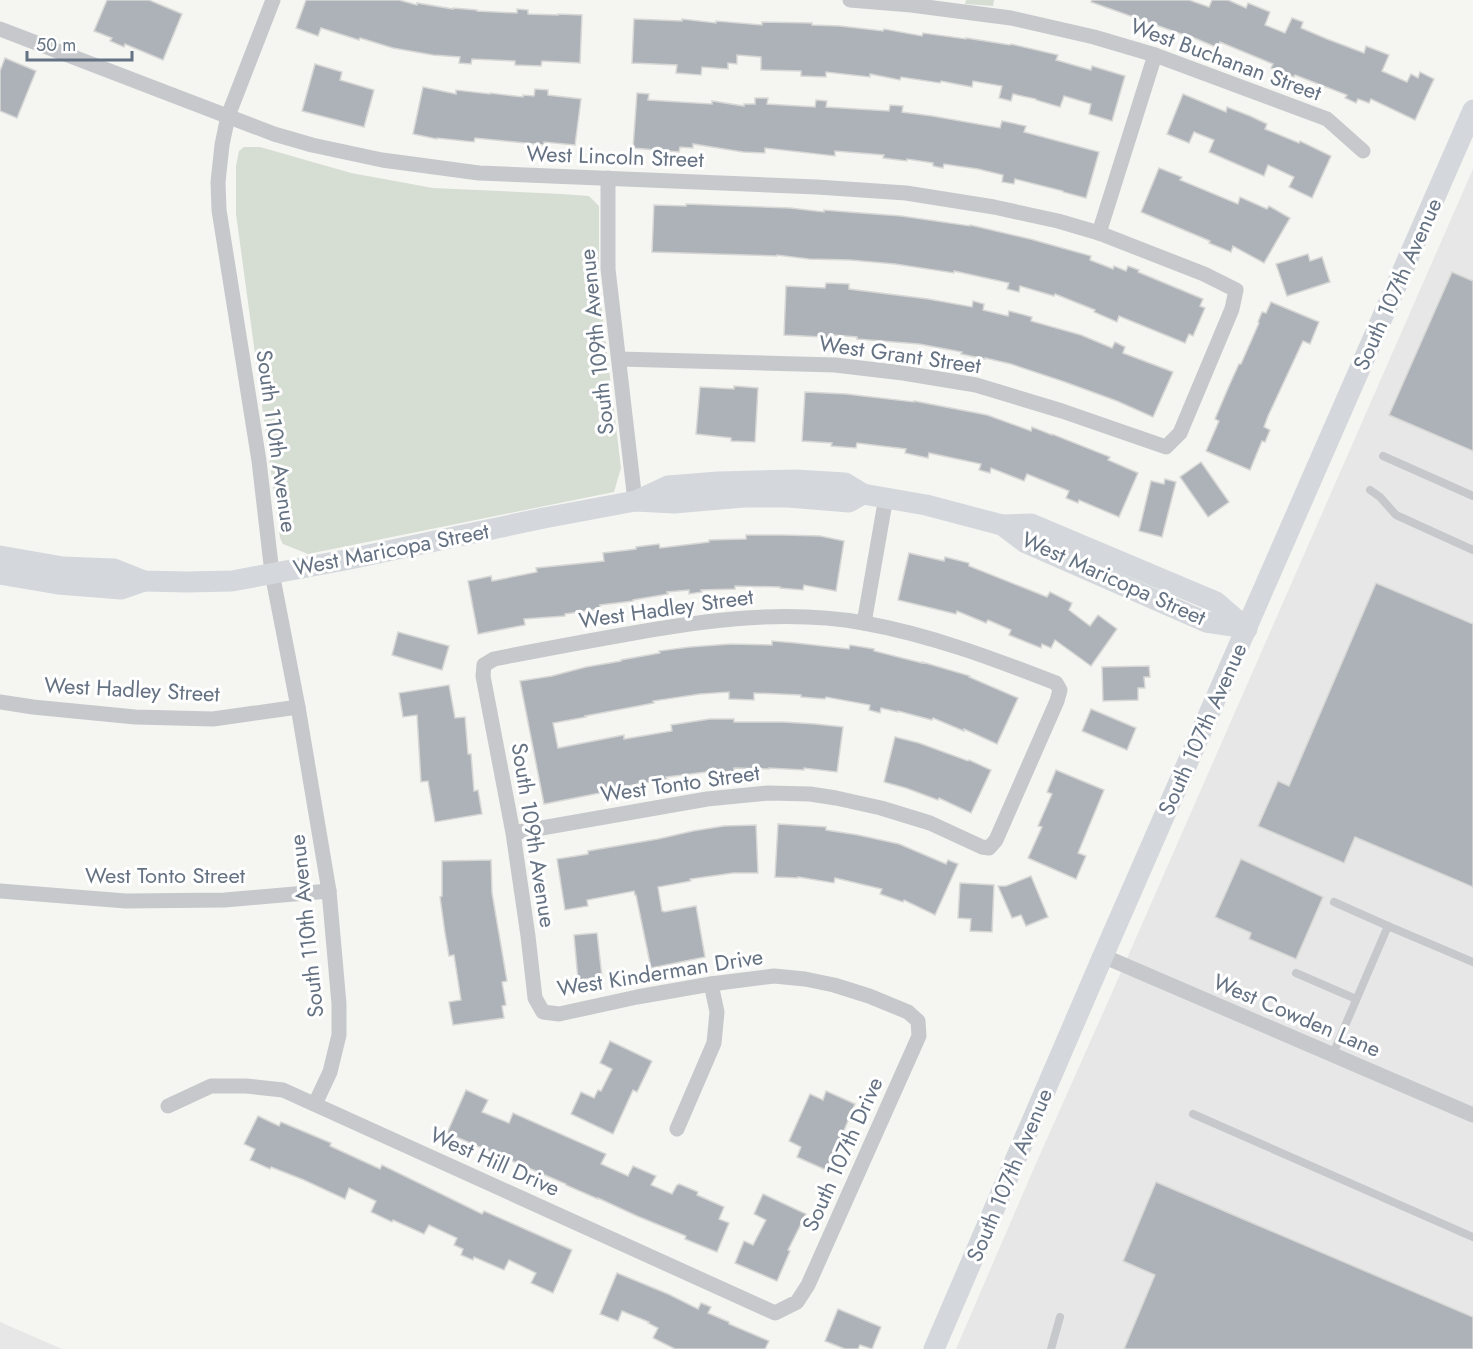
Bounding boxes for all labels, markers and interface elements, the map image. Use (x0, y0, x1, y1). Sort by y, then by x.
street label: West Buchanan Street (1126, 10, 1327, 109)
scale bar (27, 24, 132, 62)
text: 50 m (36, 32, 76, 58)
street label: West Lincoln Street (526, 137, 705, 175)
street label: South 107th Avenue (1345, 193, 1449, 375)
street label: South 109th Avenue (570, 247, 622, 437)
street label: West Grant Street (817, 327, 984, 381)
street label: South 110th Avenue (248, 348, 306, 534)
street label: West Maricopa Street (291, 514, 492, 584)
street label: West Maricopa Street (1017, 523, 1212, 633)
street label: West Hadley Street (577, 580, 756, 636)
street label: South 107th Avenue (1150, 638, 1254, 820)
street label: West Hadley Street (43, 668, 221, 710)
street label: South 109th Avenue (504, 740, 564, 930)
street label: West Tonto Street (599, 756, 762, 810)
street label: South 110th Avenue (280, 833, 332, 1019)
street label: West Tonto Street (85, 859, 246, 891)
street label: West Kinderman Drive (555, 940, 765, 1004)
street label: West Cowden Lane (1208, 965, 1386, 1065)
street label: South 107th Drive (794, 1072, 890, 1236)
street label: South 107th Avenue (958, 1083, 1060, 1267)
street label: West Hill Drive (425, 1118, 565, 1204)

